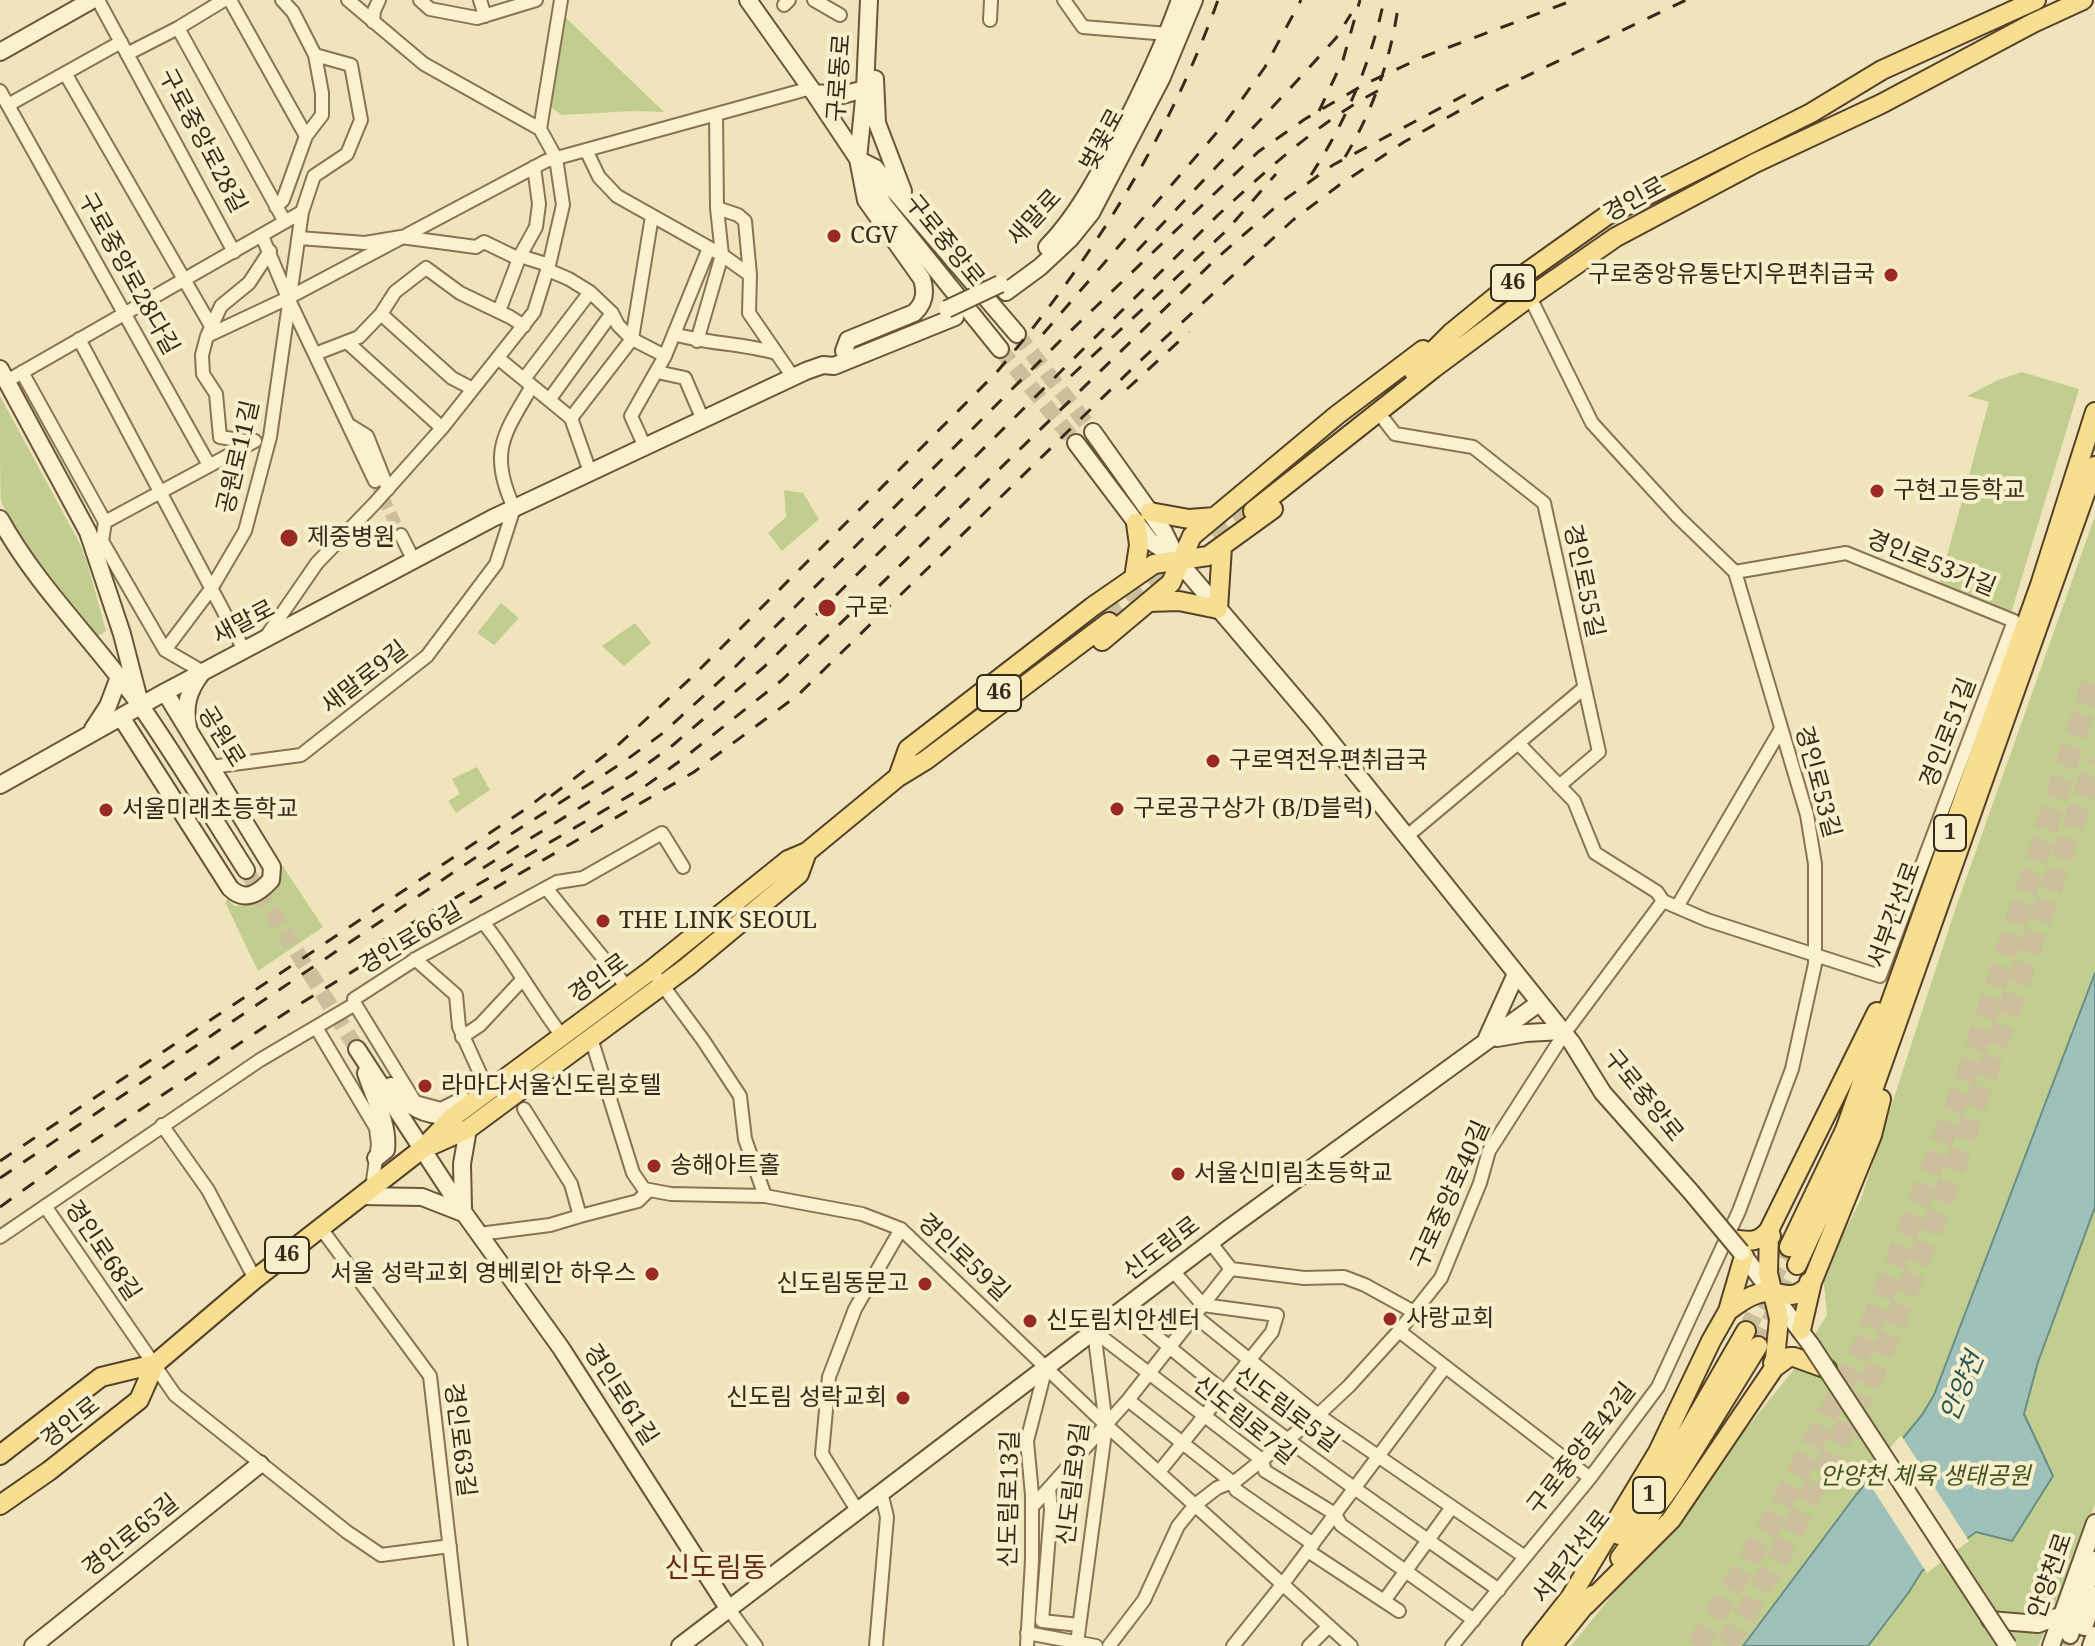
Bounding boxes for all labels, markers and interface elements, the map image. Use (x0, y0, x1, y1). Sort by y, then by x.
street label: 구로동로 (823, 33, 857, 123)
street label: 구로중앙로28길 (152, 64, 252, 218)
street label: 벚꽃로 (1075, 104, 1131, 176)
street label: 경인로 (1599, 171, 1671, 229)
street label: 새말로 (1002, 184, 1068, 252)
street label: 구로중앙로28다길 (71, 188, 185, 360)
street label: 구로중앙로 (898, 189, 990, 293)
place label: CGV (850, 222, 898, 250)
marker: CGV (825, 227, 843, 245)
place label: 구로중앙유통단지우편취급국 (1588, 261, 1875, 289)
road number: 46 (1491, 265, 1535, 301)
marker: 구로중앙유통단지우편취급국 (1882, 266, 1900, 284)
street label: 공원로11길 (212, 398, 266, 516)
place label: 구현고등학교 (1893, 477, 2025, 505)
marker: 구현고등학교 (1868, 482, 1886, 500)
street label: 경인로55길 (1557, 522, 1609, 640)
place label: 제중병원 (307, 524, 395, 552)
street label: 경인로53가길 (1862, 525, 2000, 603)
marker: 제중병원 (278, 527, 300, 549)
place label: 구로 (845, 594, 889, 622)
street label: 새말로 (208, 595, 280, 651)
marker: 구로 (816, 597, 838, 619)
street label: 새말로9길 (316, 635, 414, 721)
street label: 경인로51길 (1915, 674, 1983, 792)
road number: 46 (977, 675, 1021, 711)
street label: 공원로 (191, 701, 251, 773)
street label: 경인로53길 (1788, 723, 1846, 841)
place label: 구로역전우편취급국 (1229, 747, 1428, 775)
marker: 구로역전우편취급국 (1204, 752, 1222, 770)
place label: 구로공구상가 (B/D블럭) (1133, 795, 1373, 823)
place label: 서울미래초등학교 (122, 796, 299, 824)
marker: 구로공구상가 (B/D블럭) (1108, 800, 1126, 818)
marker: 서울미래초등학교 (97, 801, 115, 819)
road number: 1 (1934, 815, 1966, 851)
street label: 서부간선로 (1863, 858, 1927, 972)
street label: 경인로66길 (354, 897, 468, 981)
place label: THE LINK SEOUL (619, 907, 817, 935)
marker: THE LINK SEOUL (594, 912, 612, 930)
street label: 경인로 (564, 948, 634, 1010)
street label: 구로중앙로 (1597, 1044, 1689, 1148)
place label: 라마다서울신도림호텔 (441, 1072, 662, 1100)
marker: 라마다서울신도림호텔 (416, 1077, 434, 1095)
street label: 구로중앙로40길 (1405, 1116, 1497, 1274)
place label: 송해아트홀 (670, 1152, 780, 1180)
marker: 송해아트홀 (645, 1157, 663, 1175)
place label: 서울신미림초등학교 (1194, 1160, 1393, 1188)
marker: 서울신미림초등학교 (1169, 1165, 1187, 1183)
street label: 경인로68길 (58, 1195, 146, 1307)
street label: 경인로59길 (911, 1208, 1015, 1308)
street label: 신도림로 (1118, 1211, 1206, 1287)
road number: 46 (265, 1237, 309, 1273)
place label: 서울 성락교회 영베뢰안 하우스 (330, 1260, 636, 1288)
marker: 서울 성락교회 영베뢰안 하우스 (643, 1265, 661, 1283)
place label: 신도림동문고 (777, 1270, 909, 1298)
marker: 신도림동문고 (916, 1275, 934, 1293)
place label: 사랑교회 (1406, 1305, 1494, 1333)
place label: 신도림치안센터 (1046, 1307, 1201, 1335)
marker: 사랑교회 (1381, 1310, 1399, 1328)
marker: 신도림치안센터 (1021, 1312, 1039, 1330)
street label: 경인로61길 (577, 1339, 663, 1451)
water label: 안양천 (1935, 1348, 1991, 1426)
street label: 신도림로5길 (1228, 1361, 1344, 1459)
street label: 신도림로7길 (1187, 1371, 1301, 1471)
street label: 구로중앙로42길 (1522, 1377, 1642, 1521)
street label: 경인로63길 (438, 1381, 480, 1499)
place label: 신도림 성락교회 (726, 1384, 887, 1412)
marker: 신도림 성락교회 (894, 1389, 912, 1407)
street label: 경인로 (36, 1391, 106, 1455)
street label: 신도림로9길 (1052, 1421, 1096, 1547)
street label: 신도림로13길 (994, 1430, 1026, 1568)
park label: 안양천 체육 생태공원 (1819, 1463, 2031, 1491)
road number: 1 (1633, 1477, 1665, 1513)
street label: 경인로65길 (77, 1489, 185, 1583)
street label: 서부간선로 (1527, 1505, 1617, 1609)
street label: 안양천로 (2023, 1530, 2079, 1622)
district label: 신도림동 (664, 1552, 768, 1586)

